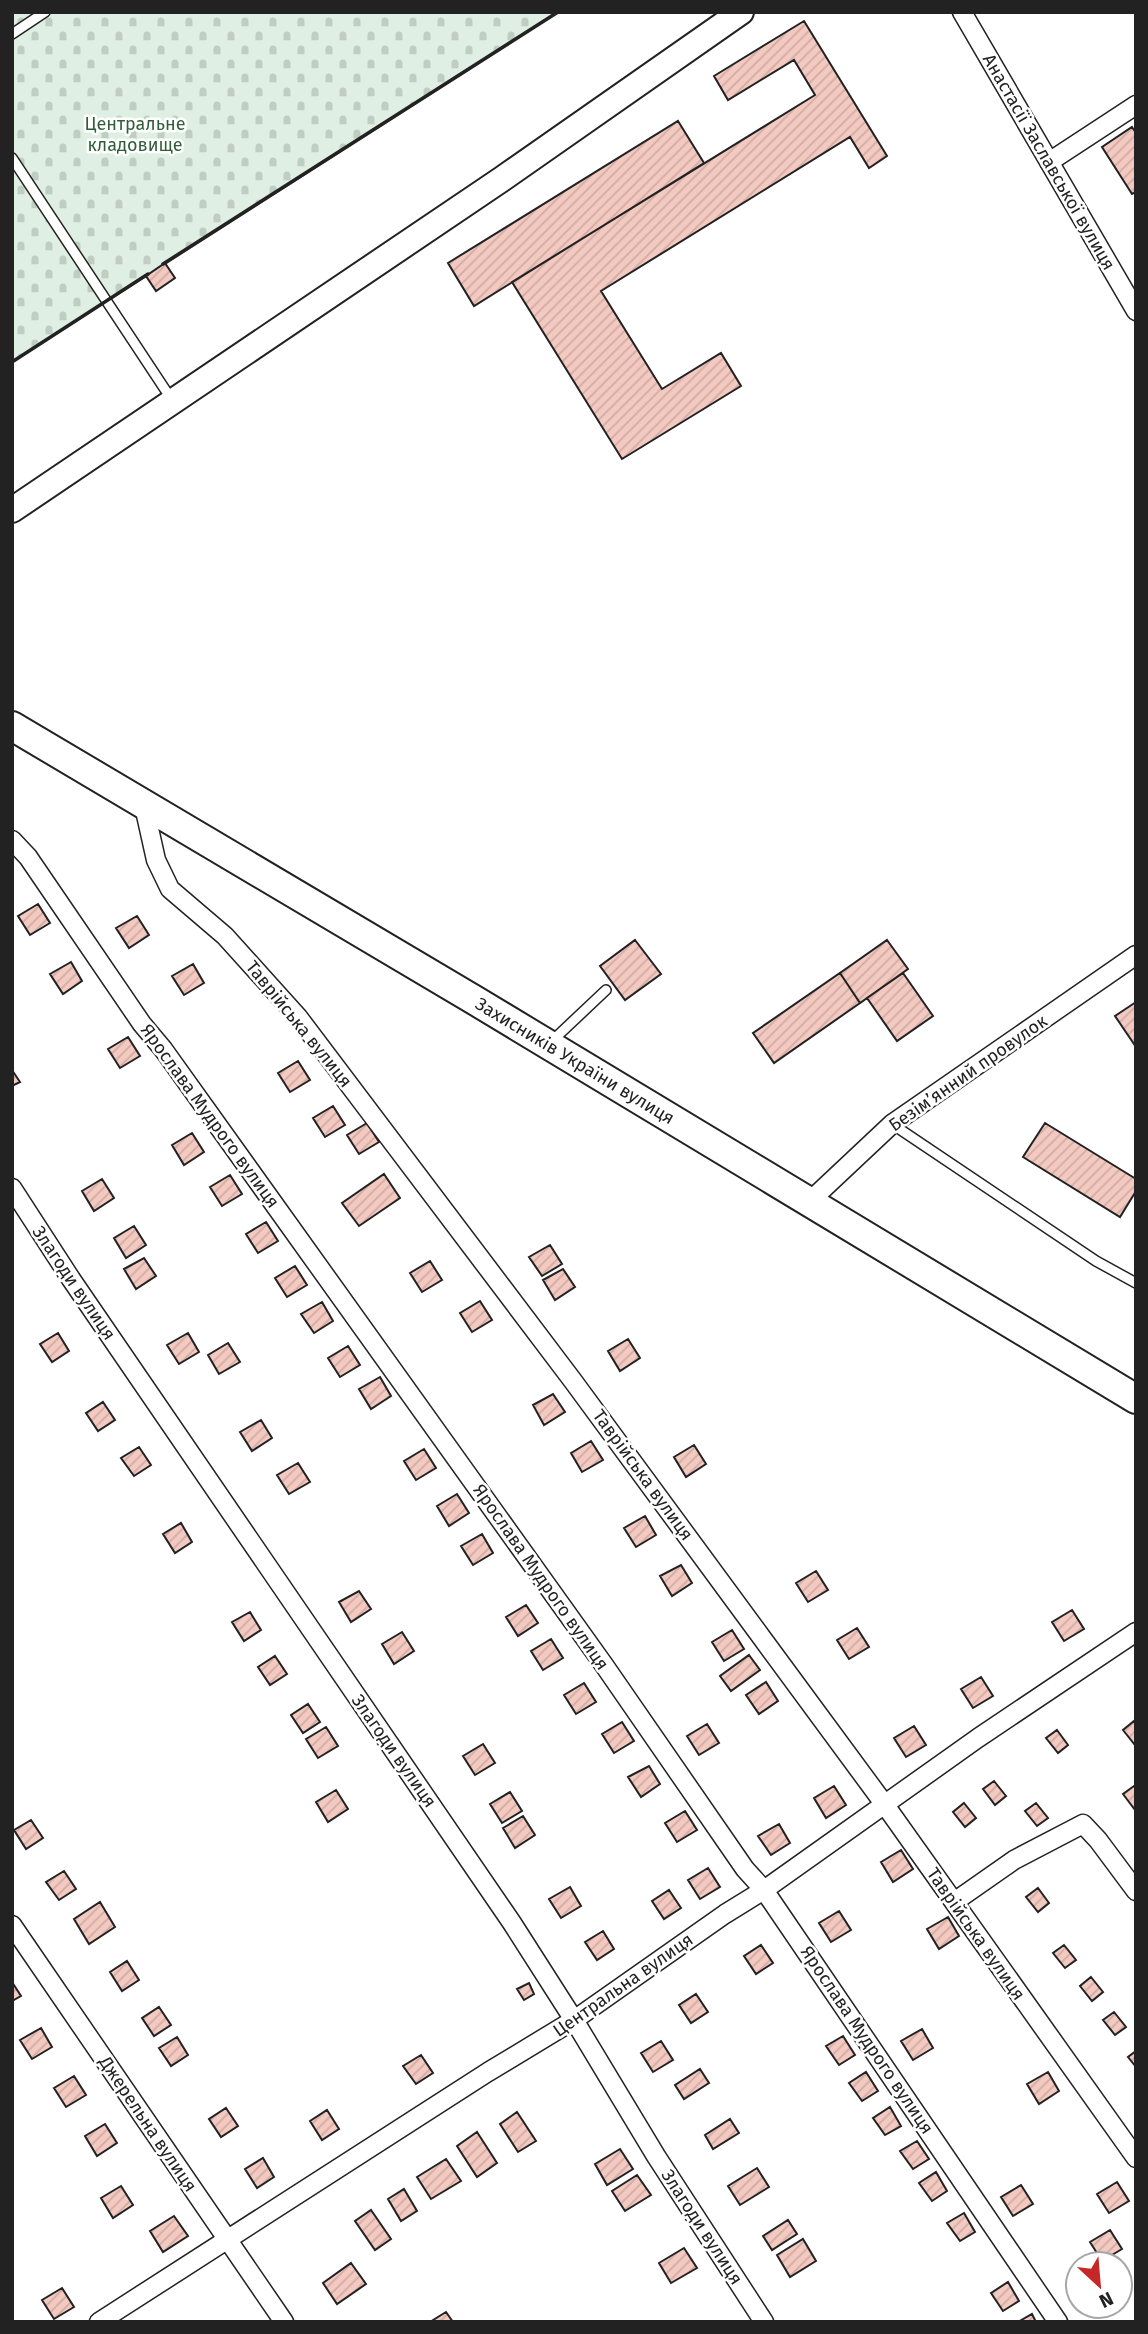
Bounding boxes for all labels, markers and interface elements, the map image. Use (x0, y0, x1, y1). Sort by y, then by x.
street label: Анастасії Заславської вулиця (978, 50, 1120, 274)
park label: Центральне кладовище (84, 113, 186, 156)
street label: Таврійська вулиця (241, 956, 357, 1092)
street label: Захисників України вулиця (471, 993, 679, 1129)
street label: Безімʼянний провулок (885, 1010, 1052, 1136)
street label: Ярослава Мудрого вулиця (136, 1020, 284, 1212)
street label: Злагоди вулиця (28, 1222, 120, 1344)
street label: Таврійська вулиця (588, 1405, 698, 1545)
street label: Ярослава Мудрого вулиця (468, 1480, 614, 1674)
street label: Злагоди вулиця (347, 1690, 441, 1812)
street label: Таврійська вулиця (922, 1864, 1030, 2004)
street label: Центральна вулиця (549, 1928, 697, 2042)
street label: Ярослава Мудрого вулиця (796, 1942, 938, 2138)
street label: Джерельна вулиця (94, 2051, 202, 2196)
street label: Злагоди вулиця (657, 2165, 747, 2289)
north arrow (1064, 2250, 1134, 2320)
text: N (1096, 2287, 1117, 2313)

